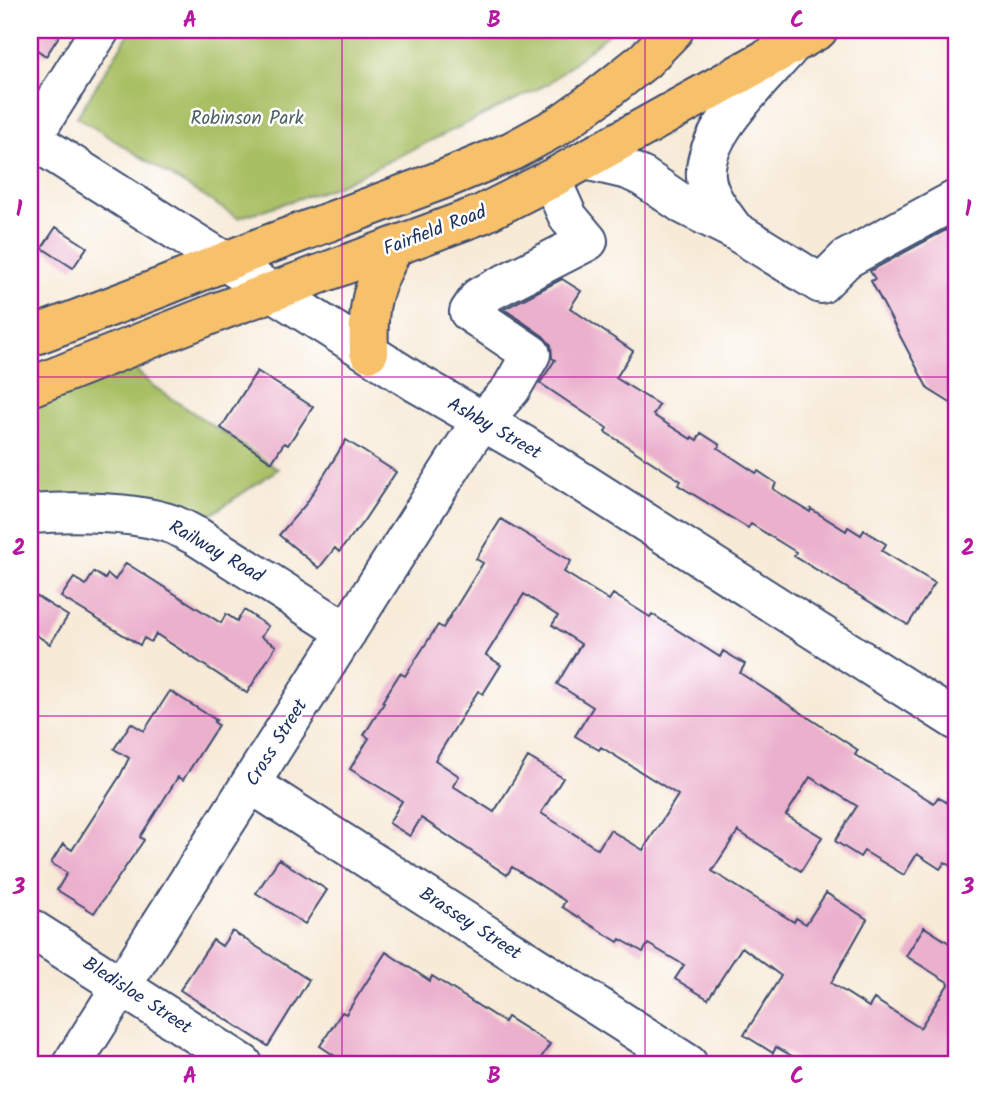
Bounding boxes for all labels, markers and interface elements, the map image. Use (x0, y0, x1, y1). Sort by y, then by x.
text: A (183, 3, 197, 39)
text: B (487, 3, 501, 39)
text: C (790, 3, 804, 39)
park label: Robinson Park (190, 104, 304, 134)
text: 1 (16, 192, 23, 228)
text: 1 (965, 192, 972, 228)
street label: Fairfield Road (379, 197, 491, 264)
street label: Ashby Street (441, 390, 547, 468)
street label: Railway Road (163, 513, 270, 592)
text: 2 (12, 531, 26, 567)
text: 2 (961, 531, 975, 567)
street label: Cross Street (238, 693, 316, 793)
text: 3 (12, 870, 26, 906)
text: 3 (961, 870, 975, 906)
street label: Brassey Street (413, 880, 528, 969)
street label: Bledisloe Street (76, 949, 198, 1043)
text: A (183, 1059, 197, 1094)
text: B (487, 1059, 501, 1094)
text: C (790, 1059, 804, 1094)

